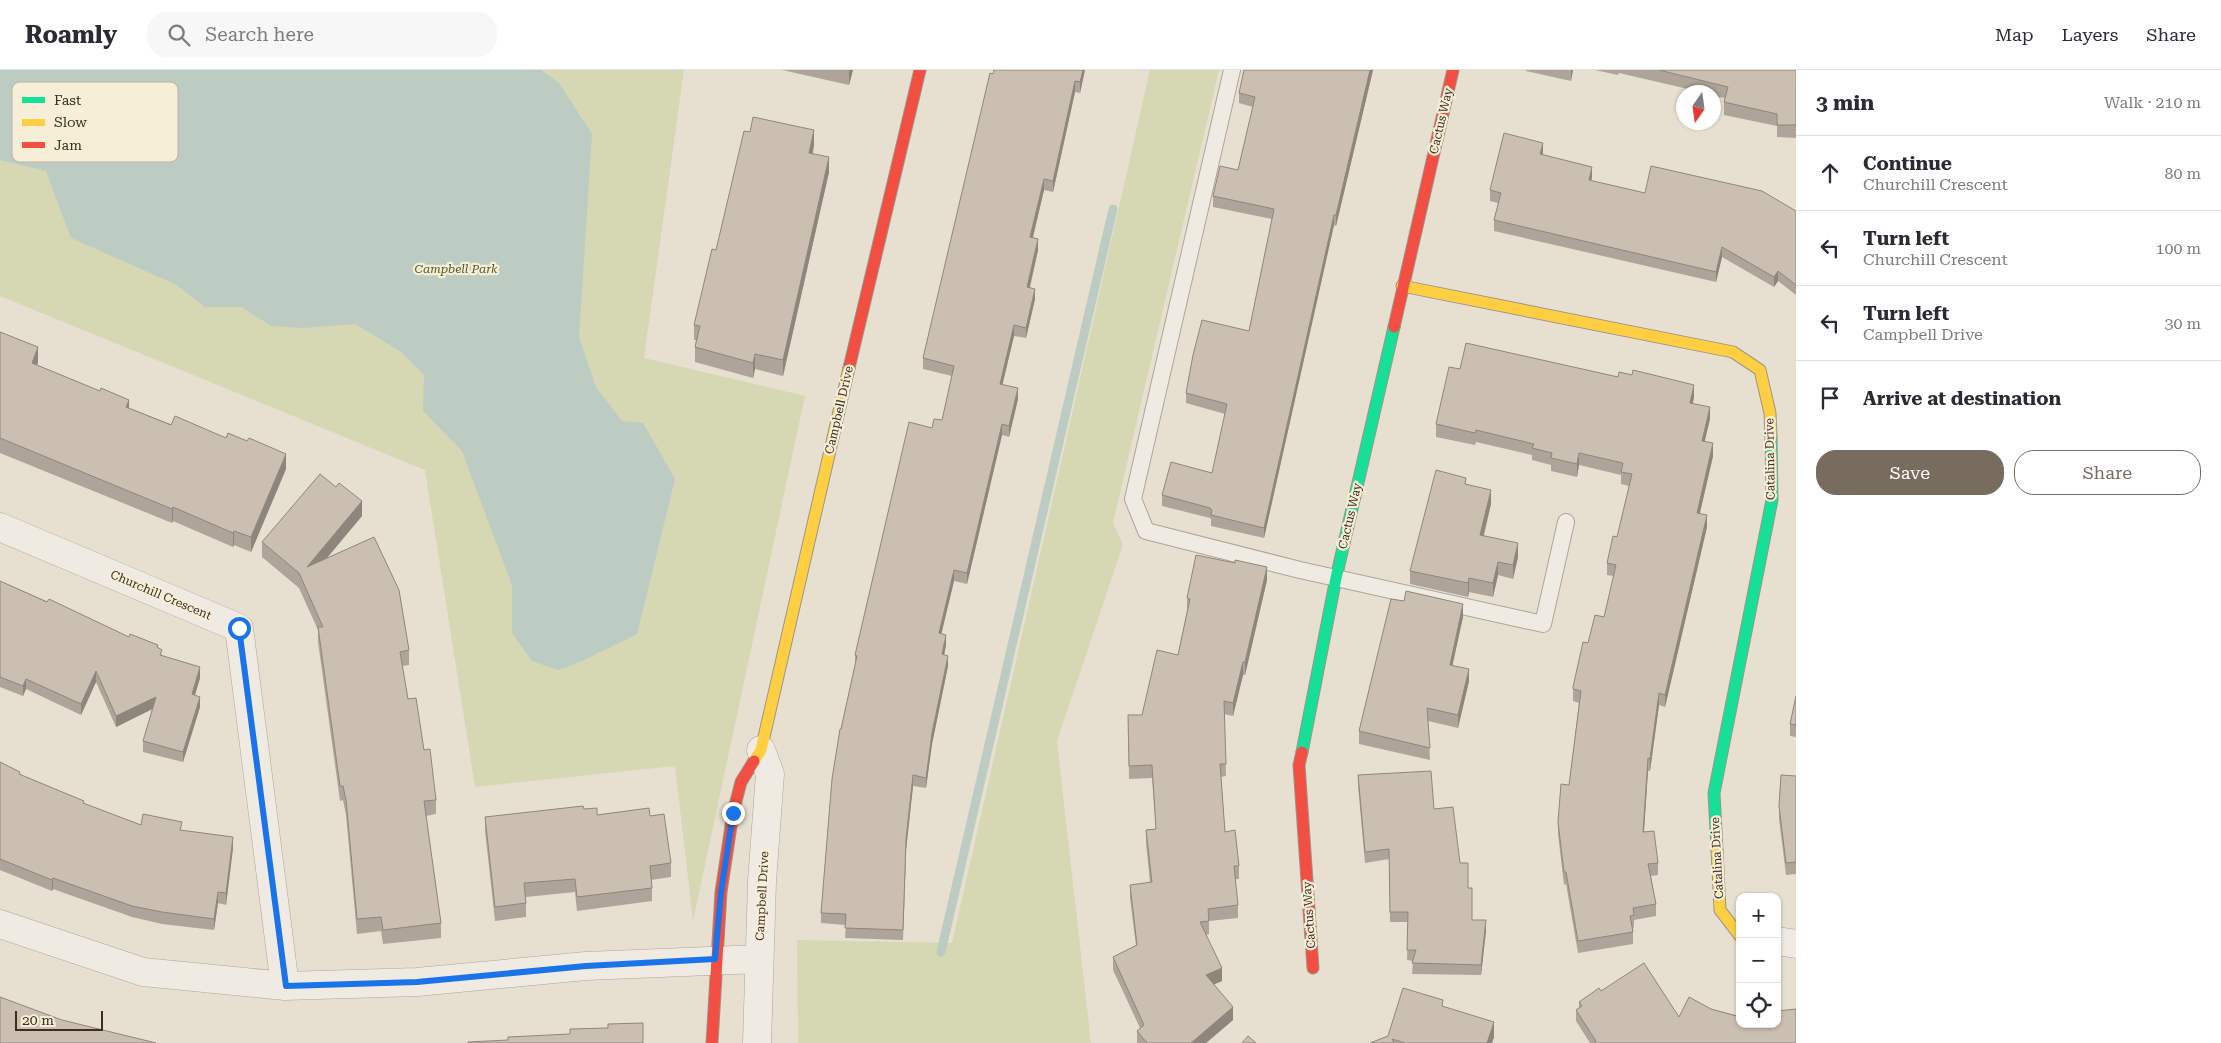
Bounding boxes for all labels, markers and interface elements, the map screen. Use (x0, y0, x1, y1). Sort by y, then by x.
search box (147, 12, 497, 57)
text: Roamly (25, 21, 117, 49)
icon: search (165, 21, 193, 49)
text: Search here (205, 23, 314, 46)
text: Map (1995, 24, 2034, 45)
text: Layers (2062, 24, 2118, 45)
text: Share (2146, 24, 2196, 45)
legend (12, 82, 178, 162)
north arrow (1676, 85, 1721, 130)
street label: Cactus Way (1427, 86, 1456, 155)
text: 3 min (1816, 91, 1874, 115)
text: Fast (54, 92, 81, 108)
text: Walk · 210 m (2104, 93, 2201, 112)
text: Slow (54, 114, 87, 130)
text: Jam (54, 137, 82, 153)
text: Continue (1863, 152, 1952, 175)
icon: ahead (1816, 159, 1844, 187)
text: 80 m (2164, 164, 2201, 183)
text: Churchill Crescent (1863, 175, 2008, 194)
text: Turn left (1863, 227, 1949, 250)
icon: left (1816, 234, 1844, 262)
text: 100 m (2155, 239, 2201, 258)
text: Churchill Crescent (1863, 250, 2008, 269)
park label: Campbell Park (415, 262, 498, 276)
text: Turn left (1863, 302, 1949, 325)
icon: left (1816, 309, 1844, 337)
text: 30 m (2164, 314, 2201, 333)
text: Campbell Drive (1863, 325, 1983, 344)
street label: Campbell Drive (822, 364, 856, 455)
icon: arrive (1816, 384, 1844, 412)
text: Arrive at destination (1863, 387, 2061, 410)
street label: Catalina Drive (1762, 417, 1778, 500)
button: Save (1816, 450, 2004, 495)
button: Share (2014, 450, 2201, 495)
street label: Cactus Way (1336, 481, 1365, 550)
street label: Churchill Crescent (108, 567, 214, 623)
route start (228, 617, 251, 640)
route end (722, 802, 745, 825)
street label: Catalina Drive (1708, 816, 1726, 899)
street label: Campbell Drive (753, 850, 771, 941)
street label: Cactus Way (1300, 880, 1318, 949)
map controls (1736, 893, 1781, 1028)
button: + (1736, 893, 1781, 938)
button: − (1736, 938, 1781, 983)
button: locate (1736, 983, 1781, 1028)
scale bar (15, 1008, 102, 1031)
text: 20 m (22, 1012, 54, 1028)

